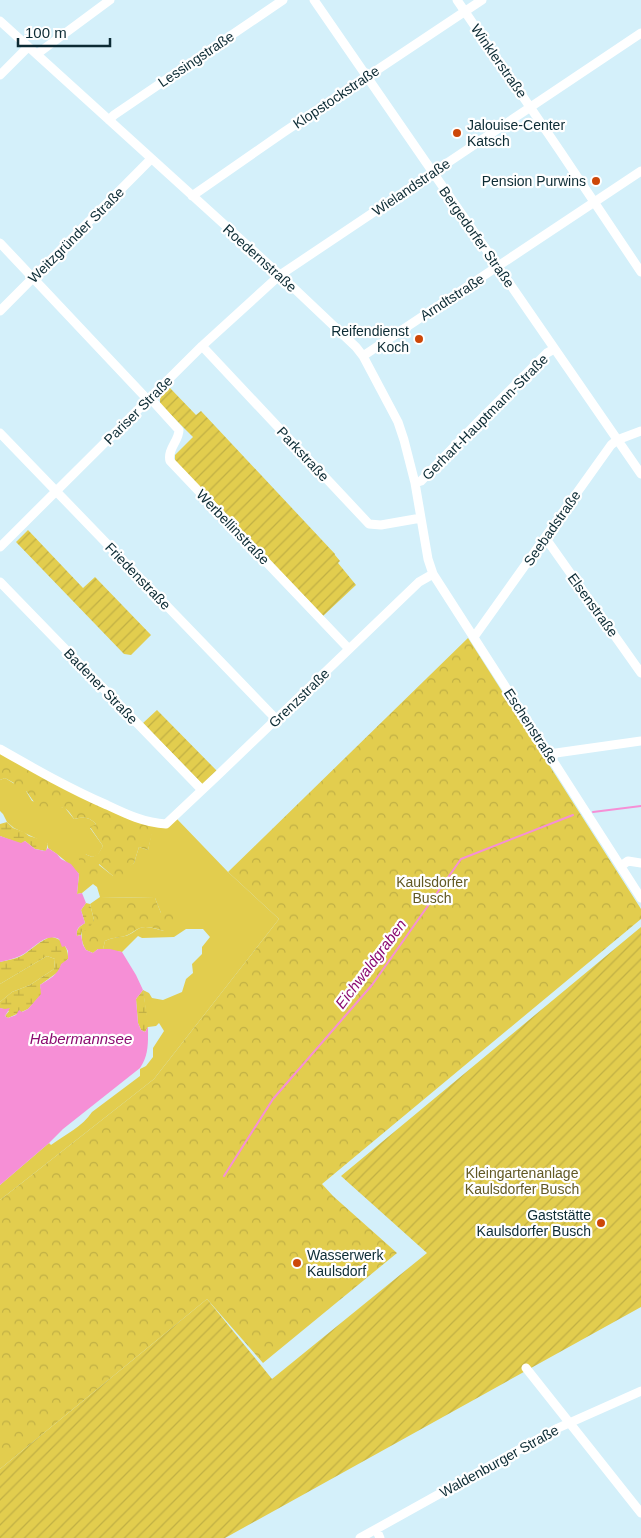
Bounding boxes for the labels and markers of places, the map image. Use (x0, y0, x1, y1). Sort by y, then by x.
place label: Jalouise-Center Katsch (467, 117, 565, 149)
marker: Jalouise-Center Katsch (451, 127, 463, 139)
place label: Pension Purwins (482, 173, 586, 189)
marker: Pension Purwins (590, 175, 602, 187)
place label: Reifendienst Koch (331, 323, 409, 355)
marker: Reifendienst Koch (413, 333, 425, 345)
place label: Gaststätte Kaulsdorfer Busch (477, 1207, 591, 1239)
marker: Gaststätte Kaulsdorfer Busch (595, 1217, 607, 1229)
place label: Wasserwerk Kaulsdorf (307, 1247, 384, 1279)
marker: Wasserwerk Kaulsdorf (291, 1257, 303, 1269)

